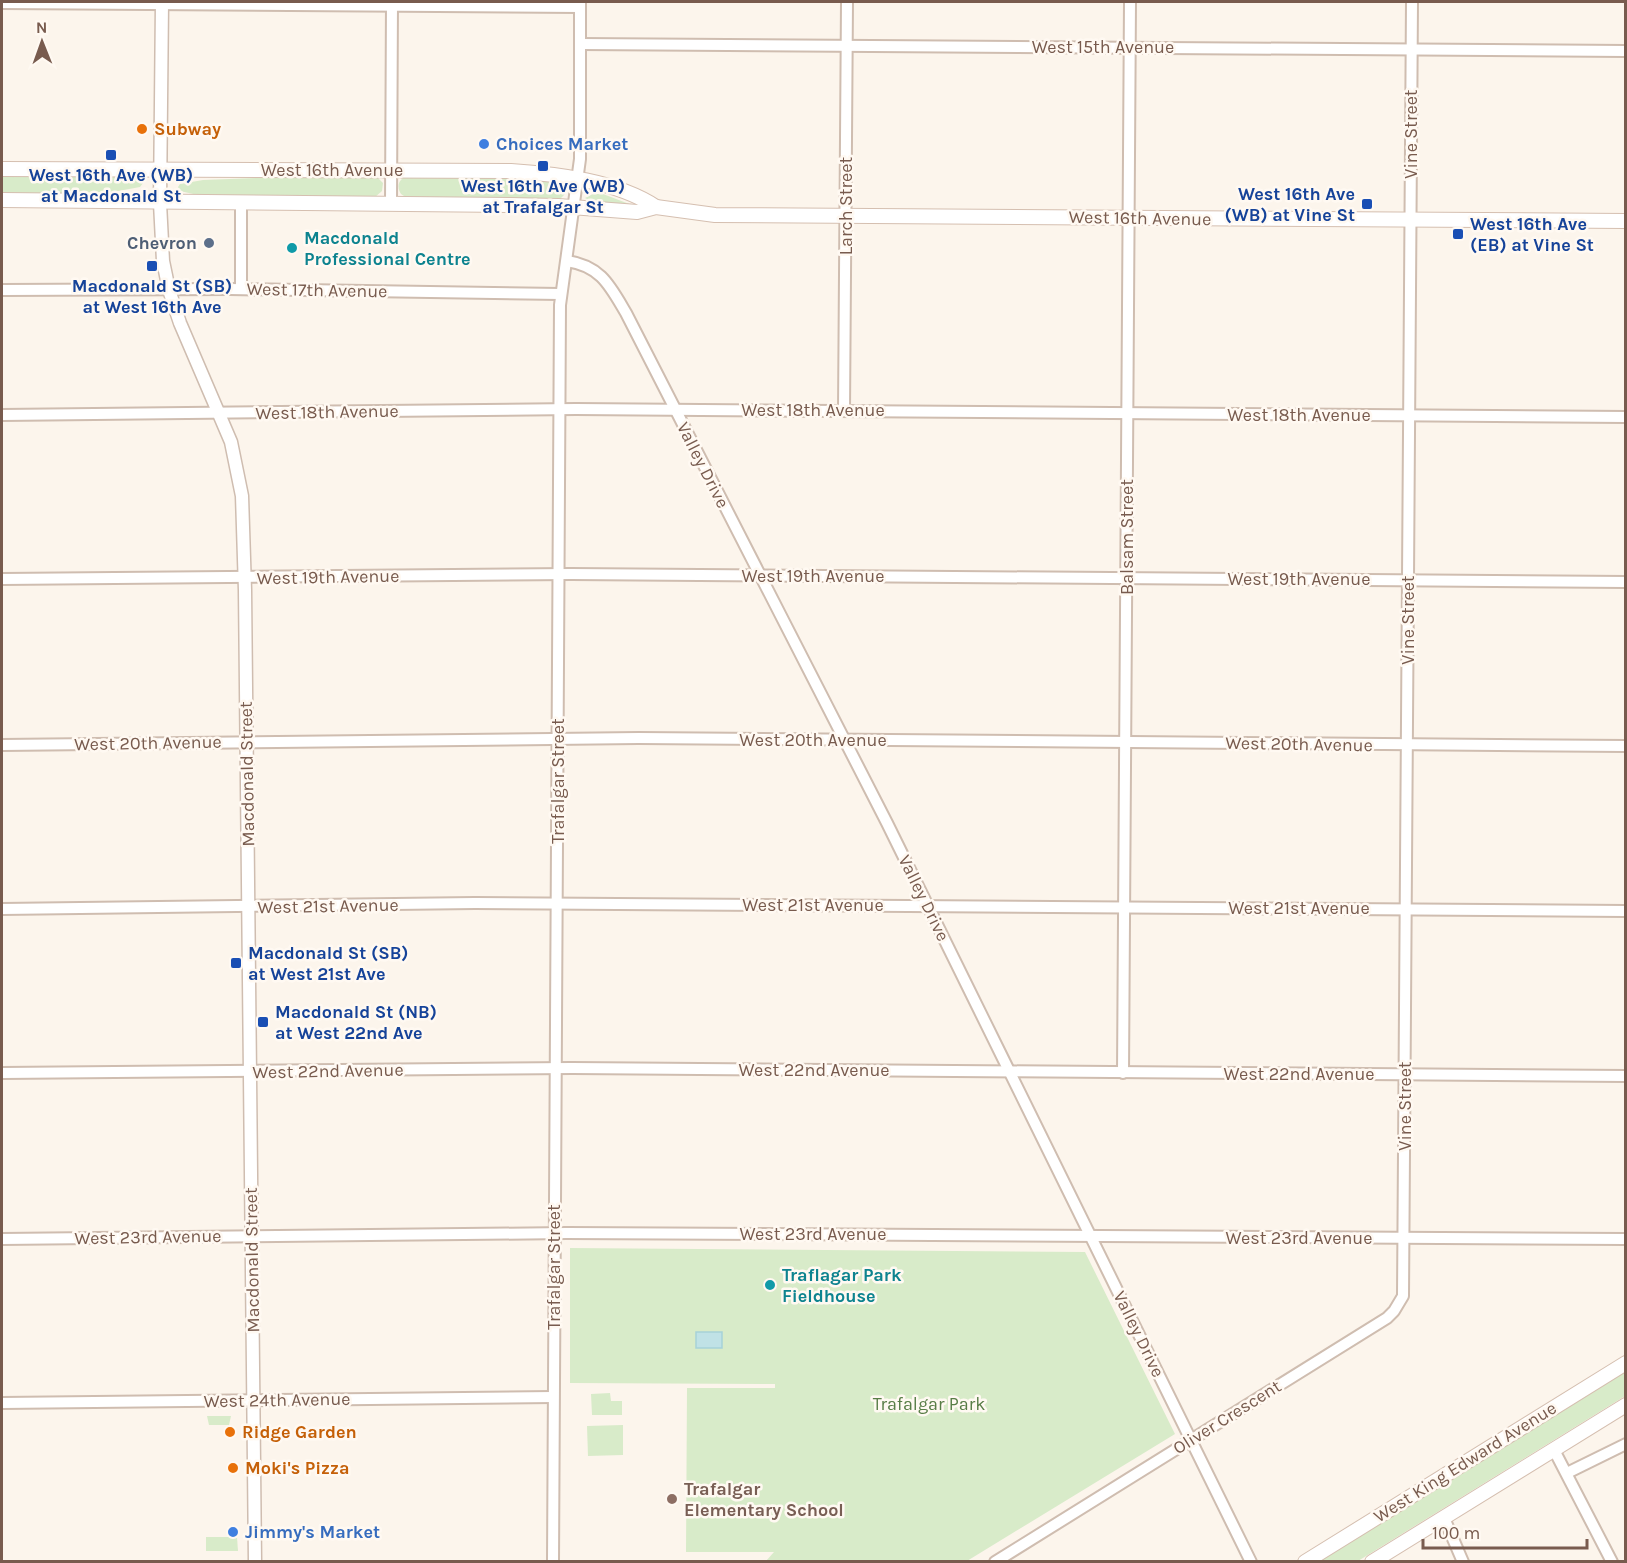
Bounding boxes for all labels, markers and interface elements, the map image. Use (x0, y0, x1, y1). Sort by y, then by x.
north arrow (12, 12, 72, 72)
text: N (36, 18, 48, 37)
street label: West 15th Avenue (1032, 36, 1174, 58)
street label: Vine Street (1400, 89, 1422, 179)
place label: Subway (154, 118, 221, 140)
marker: Subway (135, 122, 149, 136)
place label: Choices Market (496, 133, 628, 155)
marker: Choices Market (477, 137, 491, 151)
marker: West 16th Ave (WB) at Macdonald St (104, 148, 118, 162)
street label: Larch Street (835, 156, 857, 255)
street label: West 16th Avenue (261, 159, 403, 181)
marker: West 16th Ave (WB) at Trafalgar St (536, 159, 550, 173)
place label: West 16th Ave (WB) at Macdonald St (29, 164, 193, 207)
place label: West 16th Ave (WB) at Trafalgar St (461, 175, 625, 218)
place label: West 16th Ave (WB) at Vine St (1225, 183, 1355, 226)
marker: West 16th Ave (WB) at Vine St (1360, 197, 1374, 211)
street label: West 16th Avenue (1068, 206, 1212, 230)
place label: West 16th Ave (EB) at Vine St (1470, 213, 1594, 256)
place label: Macdonald Professional Centre (304, 227, 471, 270)
marker: West 16th Ave (EB) at Vine St (1451, 227, 1465, 241)
place label: Chevron (127, 232, 197, 254)
marker: Chevron (202, 236, 216, 250)
marker: Macdonald Professional Centre (285, 241, 299, 255)
marker: Macdonald St (SB) at West 16th Ave (145, 259, 159, 273)
place label: Macdonald St (SB) at West 16th Ave (72, 275, 232, 318)
street label: West 17th Avenue (246, 278, 388, 302)
street label: West 18th Avenue (741, 399, 885, 421)
street label: West 18th Avenue (255, 400, 399, 424)
street label: West 18th Avenue (1227, 404, 1371, 426)
street label: Valley Drive (672, 418, 734, 512)
street label: Balsam Street (1116, 479, 1138, 595)
street label: West 19th Avenue (256, 565, 400, 589)
street label: West 19th Avenue (742, 565, 884, 587)
street label: West 19th Avenue (1228, 568, 1370, 590)
street label: Vine Street (1397, 575, 1419, 665)
street label: Macdonald Street (235, 701, 259, 847)
street label: Trafalgar Street (547, 718, 569, 844)
street label: West 20th Avenue (739, 729, 887, 751)
street label: West 20th Avenue (74, 731, 222, 755)
street label: West 20th Avenue (1225, 732, 1373, 756)
street label: Valley Drive (894, 851, 954, 945)
street label: West 21st Avenue (257, 894, 399, 918)
street label: West 21st Avenue (742, 894, 884, 916)
street label: West 21st Avenue (1228, 897, 1370, 919)
place label: Macdonald St (SB) at West 21st Ave (248, 942, 409, 985)
marker: Macdonald St (SB) at West 21st Ave (229, 956, 243, 970)
place label: Macdonald St (NB) at West 22nd Ave (275, 1001, 437, 1044)
marker: Macdonald St (NB) at West 22nd Ave (256, 1015, 270, 1029)
street label: West 22nd Avenue (252, 1059, 404, 1083)
street label: West 22nd Avenue (738, 1059, 890, 1081)
street label: Vine Street (1394, 1061, 1416, 1151)
street label: West 22nd Avenue (1223, 1063, 1375, 1085)
street label: Macdonald Street (240, 1187, 264, 1333)
street label: Trafalgar Street (543, 1204, 565, 1330)
street label: West 23rd Avenue (739, 1223, 887, 1245)
street label: West 23rd Avenue (74, 1225, 222, 1249)
street label: West 23rd Avenue (1225, 1227, 1373, 1249)
place label: Traflagar Park Fieldhouse (782, 1264, 902, 1307)
marker: Traflagar Park Fieldhouse (763, 1278, 777, 1292)
street label: Valley Drive (1109, 1287, 1169, 1381)
street label: Oliver Crescent (1169, 1375, 1285, 1459)
street label: West 24th Avenue (203, 1388, 351, 1412)
park label: Trafalgar Park (873, 1393, 985, 1415)
street label: West King Edward Avenue (1370, 1397, 1560, 1527)
place label: Ridge Garden (242, 1421, 357, 1443)
marker: Ridge Garden (223, 1425, 237, 1439)
place label: Moki's Pizza (245, 1457, 349, 1479)
marker: Moki's Pizza (226, 1461, 240, 1475)
place label: Trafalgar Elementary School (684, 1478, 844, 1521)
marker: Trafalgar Elementary School (665, 1492, 679, 1506)
scale bar (1423, 1512, 1586, 1550)
place label: Jimmy's Market (245, 1521, 380, 1543)
text: 100 m (1432, 1522, 1480, 1544)
marker: Jimmy's Market (226, 1525, 240, 1539)

